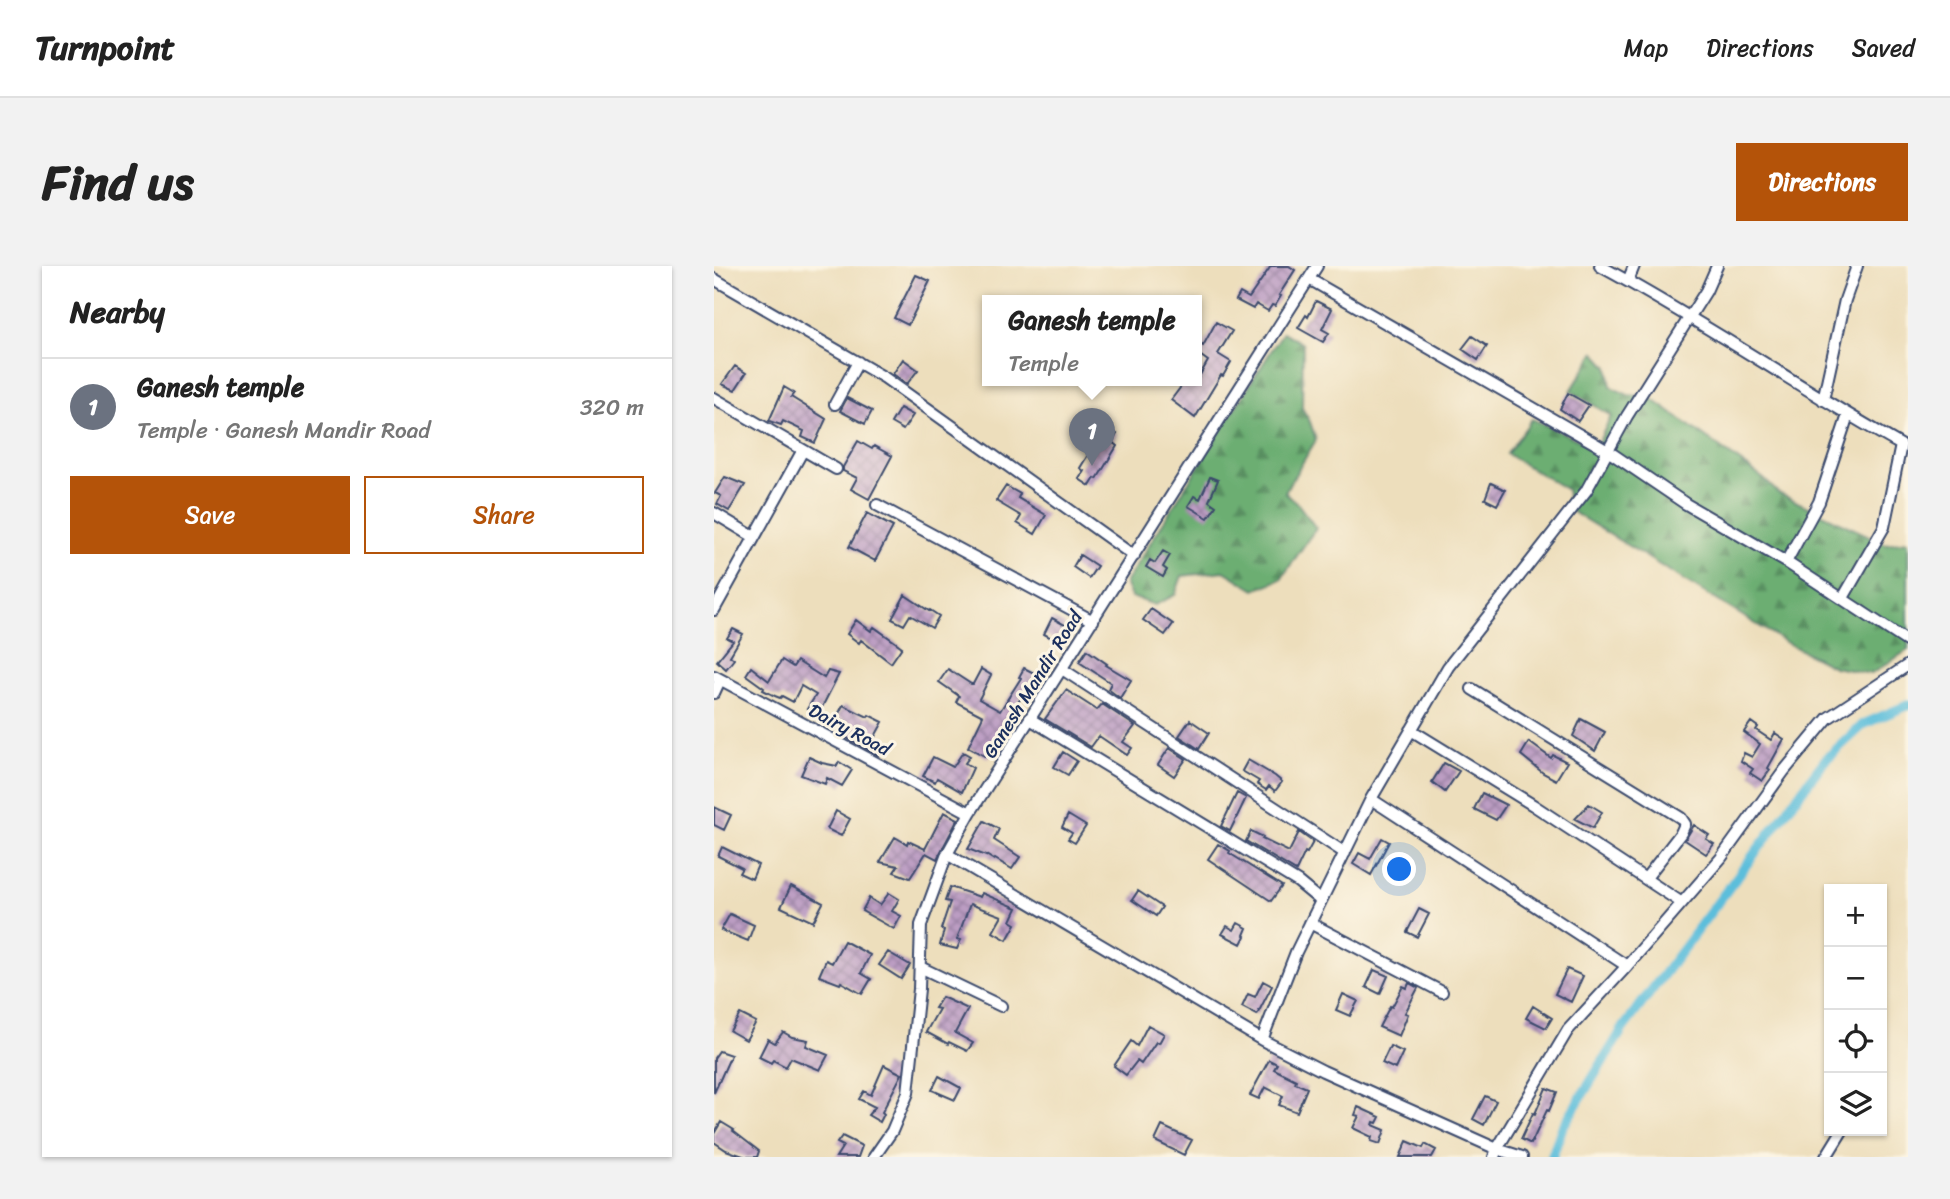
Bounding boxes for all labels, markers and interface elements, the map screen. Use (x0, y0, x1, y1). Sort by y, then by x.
text: Turnpoint (35, 19, 175, 77)
text: Map (1624, 27, 1668, 69)
text: Directions (1706, 27, 1814, 69)
text: Saved (1852, 27, 1915, 69)
text: Find us (42, 139, 194, 226)
button: Directions (1736, 143, 1908, 221)
text: Nearby (70, 285, 165, 339)
popup (982, 295, 1202, 386)
text: Ganesh temple (1008, 297, 1176, 343)
text: Temple (1008, 343, 1079, 384)
text: Ganesh temple (137, 364, 304, 410)
text: 1 (88, 387, 98, 428)
text: 320 m (580, 387, 644, 428)
pin: 1 (1069, 408, 1115, 466)
text: Temple · Ganesh Mandir Road (137, 410, 430, 451)
button: Save (70, 476, 350, 554)
button: Share (364, 476, 644, 554)
street label: Ganesh Mandir Road (974, 602, 1092, 765)
street label: Dairy Road (803, 694, 899, 766)
your location (1382, 852, 1416, 886)
map controls (1824, 884, 1887, 1136)
button: + (1824, 884, 1887, 947)
button: − (1824, 947, 1887, 1010)
button: locate (1824, 1010, 1887, 1073)
button: layers (1824, 1073, 1887, 1136)

